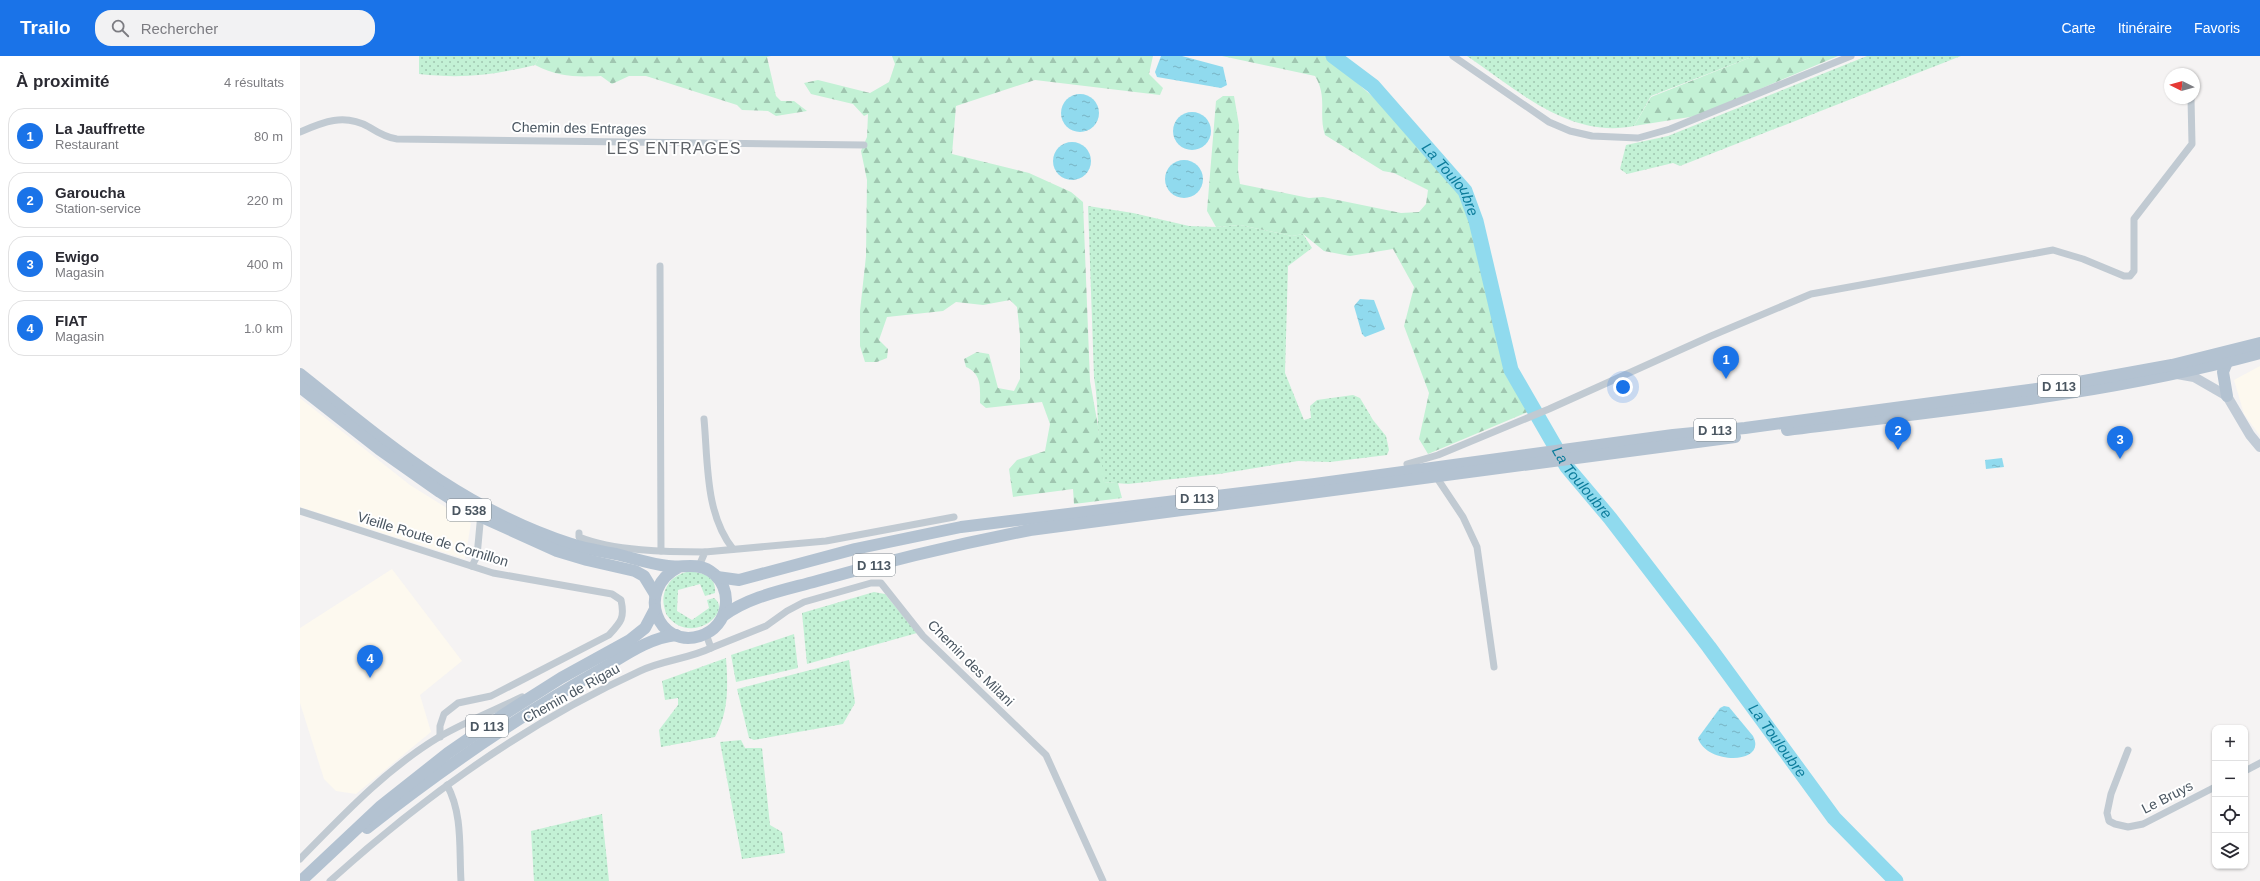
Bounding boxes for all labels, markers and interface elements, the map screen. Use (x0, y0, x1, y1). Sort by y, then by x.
search box (95, 10, 375, 46)
text: Trailo (20, 17, 71, 38)
icon: search (109, 17, 131, 39)
text: Rechercher (141, 20, 218, 37)
text: Carte (2061, 20, 2096, 36)
text: Itinéraire (2118, 20, 2172, 36)
text: Favoris (2194, 20, 2240, 36)
north arrow (2164, 68, 2200, 104)
text: À proximité (16, 72, 110, 91)
text: 4 résultats (224, 75, 284, 90)
street label: Chemin des Entrages (512, 119, 646, 137)
text: La Jauffrette (55, 120, 145, 137)
text: 1 (26, 129, 34, 144)
text: 80 m (254, 129, 283, 144)
text: Restaurant (55, 137, 119, 152)
water label: La Touloubre (1419, 139, 1482, 218)
district label: LES ENTRAGES (607, 140, 741, 157)
text: Garoucha (55, 184, 125, 201)
text: 2 (26, 193, 34, 208)
text: 220 m (247, 193, 283, 208)
text: Station-service (55, 201, 141, 216)
text: Ewigo (55, 248, 99, 265)
text: 3 (26, 257, 34, 272)
text: 400 m (247, 257, 283, 272)
text: Magasin (55, 265, 104, 280)
text: FIAT (55, 312, 87, 329)
text: 4 (26, 321, 34, 336)
text: 1.0 km (244, 321, 283, 336)
text: Magasin (55, 329, 104, 344)
pin: 1 (1713, 346, 1739, 379)
road number: D 113 (2038, 375, 2080, 397)
your location (1613, 377, 1633, 397)
pin: 2 (1885, 417, 1911, 450)
road number: D 113 (1694, 419, 1736, 441)
pin: 3 (2107, 426, 2133, 459)
water label: La Touloubre (1549, 443, 1616, 522)
road number: D 113 (1176, 487, 1218, 509)
road number: D 538 (447, 499, 491, 521)
street label: Vieille Route de Cornillon (356, 508, 510, 570)
road number: D 113 (853, 554, 895, 576)
street label: Chemin des Milani (925, 617, 1017, 709)
pin: 4 (357, 645, 383, 678)
street label: Chemin de Rigau (520, 660, 622, 726)
water label: La Touloubre (1745, 700, 1810, 781)
road number: D 113 (466, 715, 508, 737)
map controls (2212, 725, 2248, 869)
button: + (2212, 725, 2248, 761)
button: − (2212, 761, 2248, 797)
street label: Le Bruys (2139, 777, 2195, 817)
button: locate (2212, 797, 2248, 833)
button: layers (2212, 833, 2248, 869)

